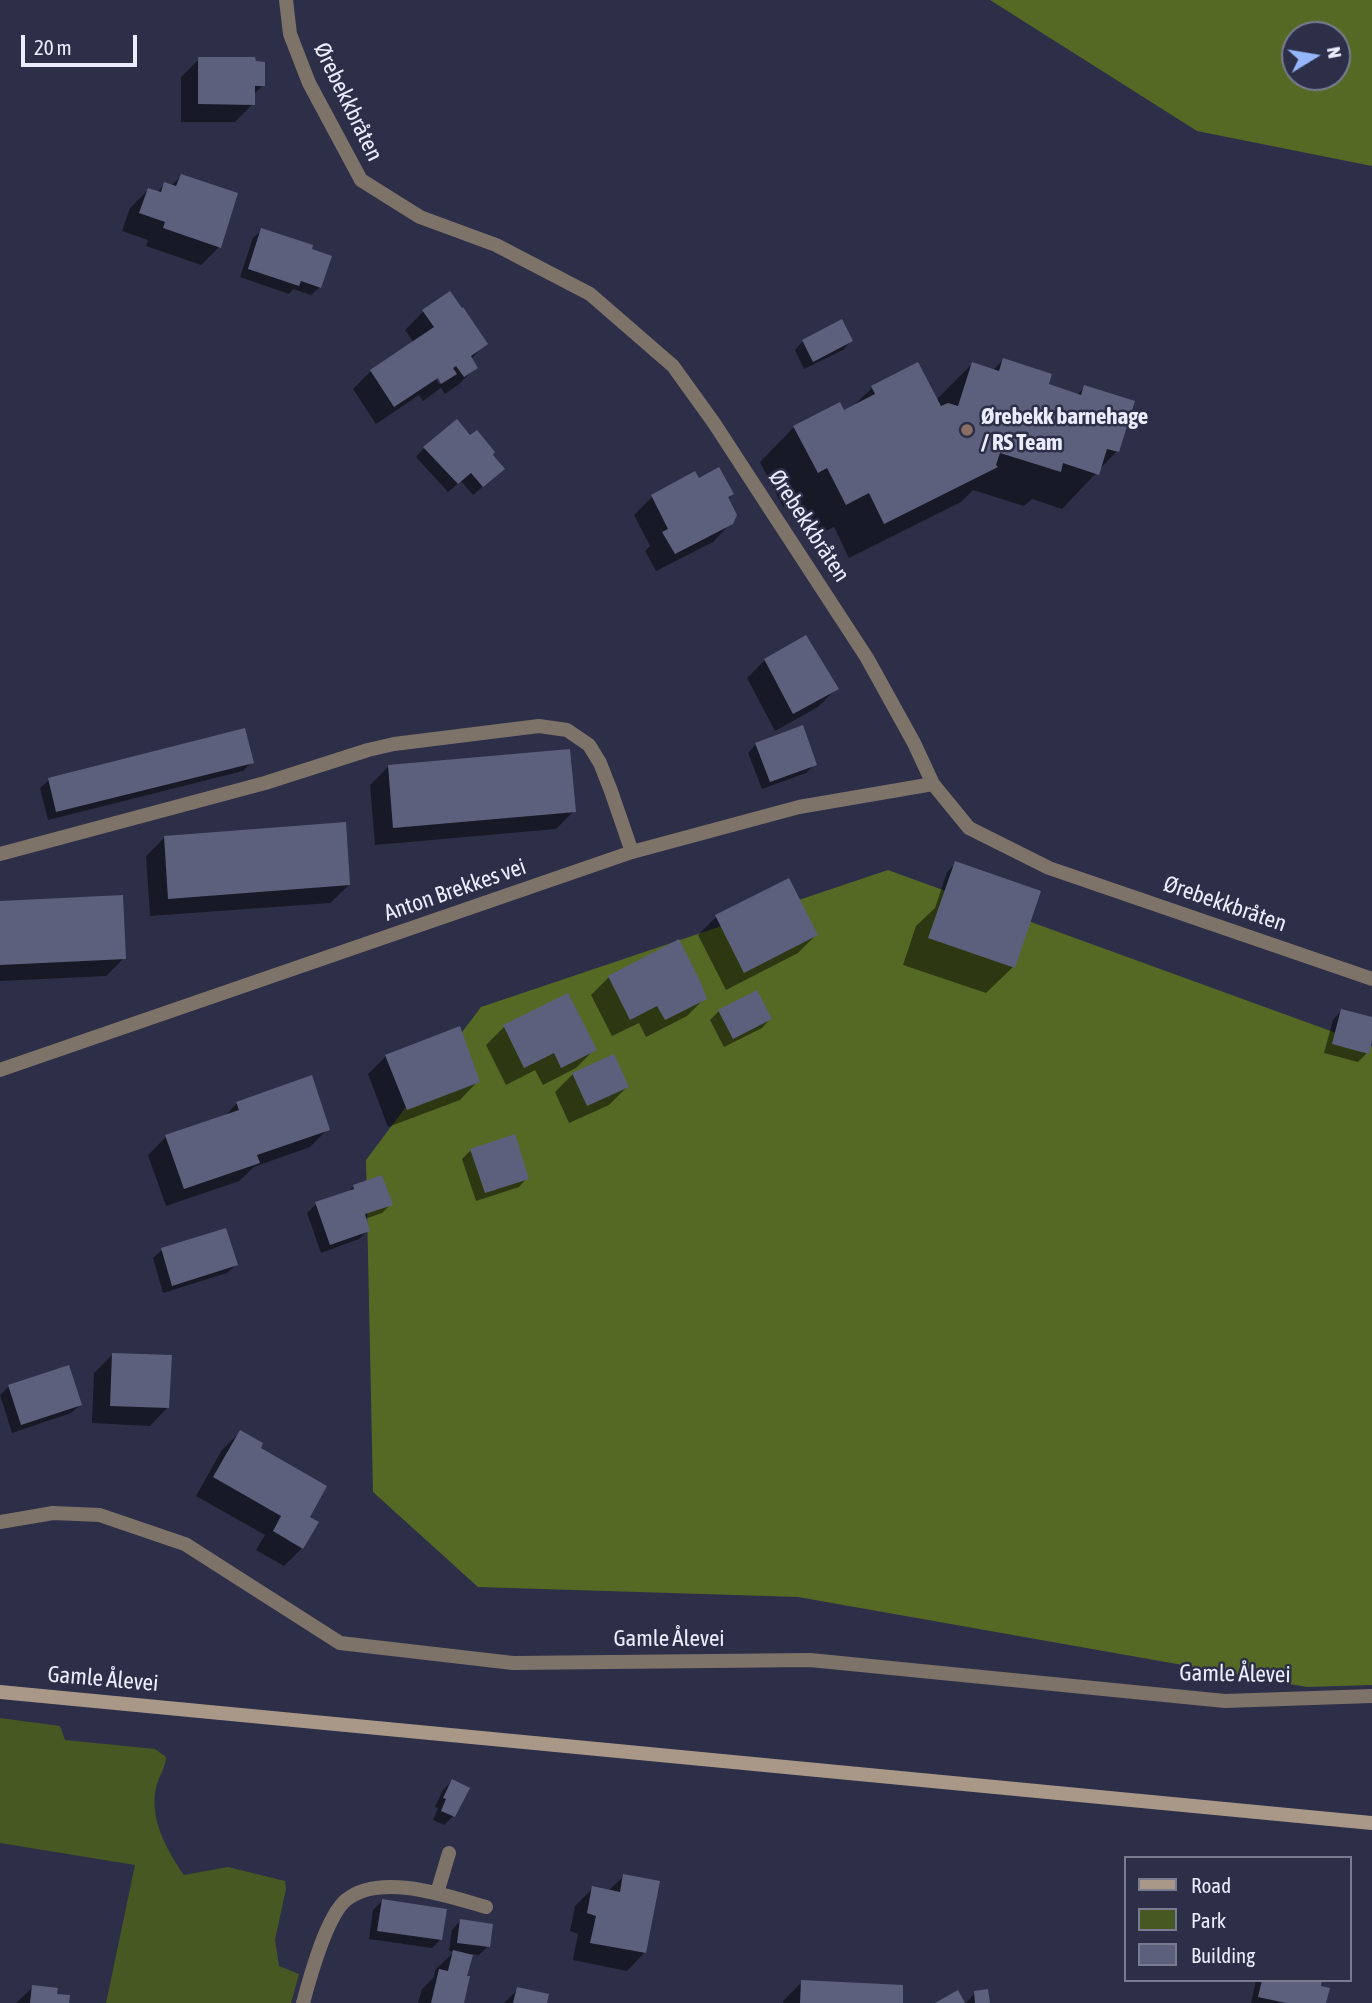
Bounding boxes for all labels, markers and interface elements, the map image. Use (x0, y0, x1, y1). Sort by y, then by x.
scale bar (24, 21, 140, 65)
north arrow (1281, 21, 1351, 91)
text: 20 m (34, 35, 72, 59)
street label: Ørebekkbråten (308, 38, 388, 166)
text: N (1323, 45, 1347, 60)
place label: Ørebekk barnehage / RS Team (981, 403, 1148, 457)
marker: Ørebekk barnehage / RS Team (959, 422, 975, 438)
street label: Ørebekkbråten (763, 465, 855, 587)
street label: Anton Brekkes vei (380, 853, 530, 927)
street label: Ørebekkbråten (1160, 870, 1290, 938)
street label: Gamle Ålevei (613, 1625, 725, 1653)
street label: Gamle Ålevei (1179, 1659, 1291, 1689)
street label: Gamle Ålevei (46, 1660, 160, 1698)
legend (1124, 1856, 1351, 1982)
text: Road (1191, 1873, 1231, 1897)
text: Park (1191, 1908, 1226, 1932)
text: Building (1191, 1943, 1255, 1967)

